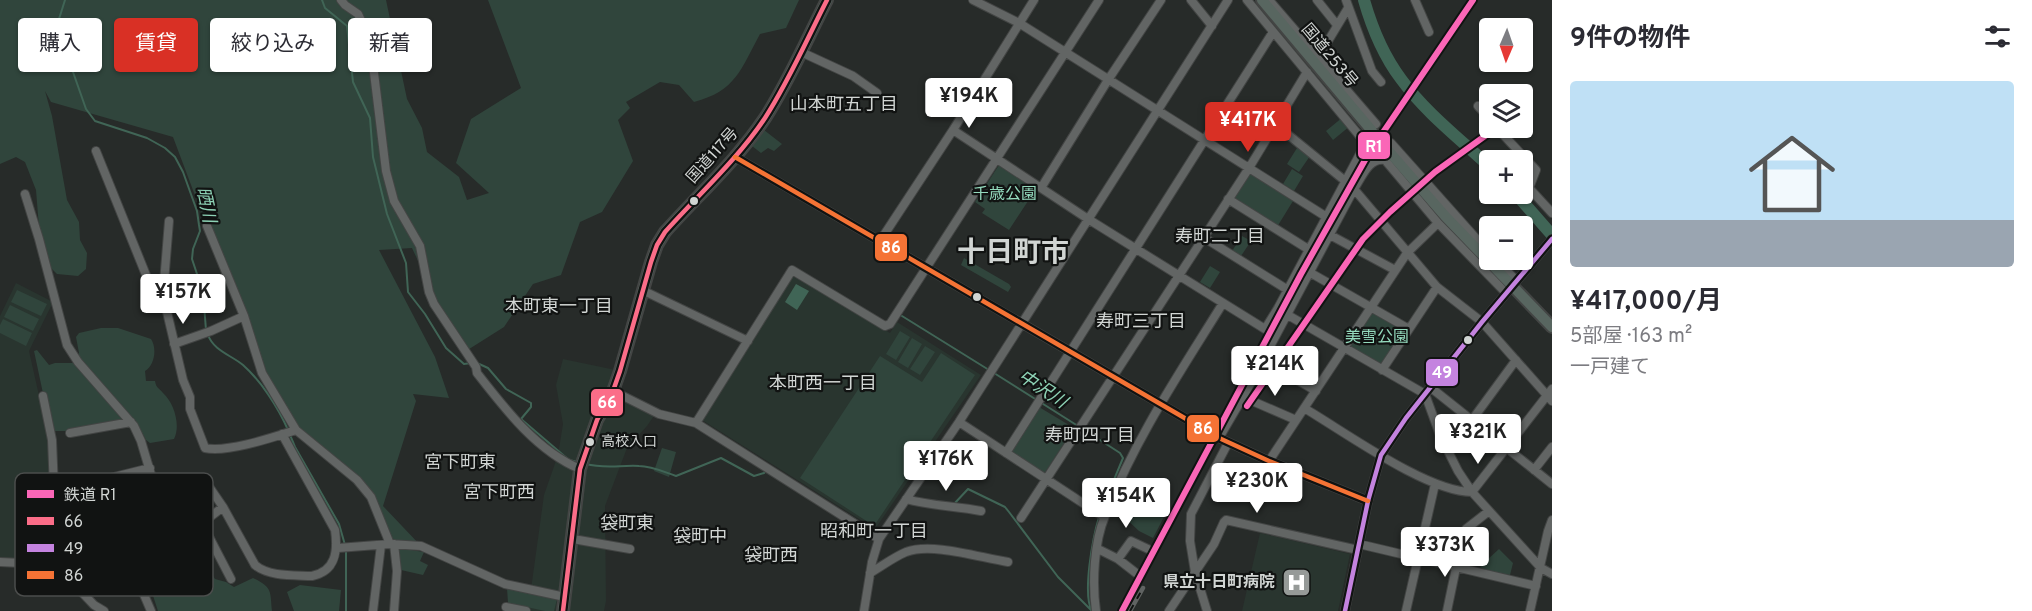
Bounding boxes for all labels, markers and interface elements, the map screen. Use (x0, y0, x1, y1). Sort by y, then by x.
chip: 購入 (18, 18, 102, 72)
chip: 賃貸 (114, 18, 198, 72)
chip: 絞り込み (210, 18, 336, 72)
chip: 新着 (348, 18, 432, 72)
north arrow (1479, 18, 1533, 72)
map controls (1479, 18, 1533, 270)
street label: 国道253号 (1296, 20, 1362, 92)
icon: filters (1981, 20, 2014, 53)
text: 9件の物件 (1570, 23, 1690, 56)
pin: ¥194K (927, 78, 1011, 129)
text: ¥194K (939, 84, 999, 110)
button: layers (1479, 84, 1533, 138)
district label: 山本町五丁目 (790, 94, 898, 117)
pin: ¥417K (1206, 102, 1290, 153)
text: ¥417K (1219, 108, 1277, 134)
icon: home (1738, 120, 1846, 228)
street label: 国道117号 (683, 124, 743, 188)
line badge: R1 (1357, 131, 1391, 160)
text: R1 (1365, 138, 1383, 158)
button: + (1479, 150, 1533, 204)
water label: 晒川 (190, 185, 220, 227)
park label: 千歳公園 (973, 185, 1037, 205)
unlabelled marker (688, 195, 700, 207)
button: − (1479, 216, 1533, 270)
district label: 寿町二丁目 (1175, 226, 1265, 249)
line badge: 86 (874, 233, 908, 262)
district label: 十日町市 (957, 236, 1069, 272)
text: 86 (881, 239, 901, 259)
pin: ¥157K (141, 274, 225, 325)
text: ¥157K (154, 280, 212, 306)
text: ¥417,000/月 (1570, 286, 1722, 319)
unlabelled marker (971, 291, 983, 303)
district label: 本町東一丁目 (505, 296, 613, 319)
district label: 寿町三丁目 (1096, 311, 1186, 334)
text: 5部屋 · 163 m² (1570, 324, 1692, 350)
park label: 美雪公園 (1345, 328, 1409, 348)
unlabelled marker (1462, 334, 1474, 346)
pin: ¥214K (1233, 346, 1317, 397)
text: ¥214K (1245, 352, 1305, 378)
text: 一戸建て (1570, 355, 1650, 381)
line badge: 49 (1425, 358, 1459, 387)
text: 49 (1432, 364, 1452, 384)
water label: 中沢川 (1013, 366, 1073, 415)
district label: 本町西一丁目 (769, 373, 877, 396)
line badge: 66 (590, 388, 624, 417)
text: 66 (597, 394, 617, 414)
line badge: 86 (1186, 414, 1220, 443)
pin: ¥321K (1436, 414, 1520, 465)
text: 86 (1193, 420, 1213, 440)
text: ¥321K (1449, 420, 1507, 446)
district label: 寿町四丁目 (1045, 425, 1135, 448)
place label: 高校入口 (601, 434, 657, 451)
marker: 高校入口 (584, 436, 596, 448)
pin: ¥176K (904, 441, 988, 492)
text: ¥176K (918, 447, 974, 473)
district label: 宮下町東 (424, 452, 496, 475)
pin: ¥230K (1215, 463, 1299, 514)
text: ¥230K (1225, 469, 1289, 495)
legend (15, 473, 213, 596)
pin: ¥154K (1084, 478, 1168, 529)
district label: 宮下町西 (463, 482, 535, 505)
text: ¥154K (1096, 484, 1156, 510)
text: 鉄道 R1 (64, 486, 116, 506)
text: 66 (64, 513, 83, 533)
district label: 袋町東 (600, 513, 654, 536)
district label: 昭和町一丁目 (820, 521, 928, 544)
district label: 袋町中 (673, 526, 727, 549)
pin: ¥373K (1403, 527, 1487, 578)
text: ¥373K (1415, 533, 1475, 559)
text: 49 (64, 540, 83, 560)
district label: 袋町西 (744, 545, 798, 568)
text: 86 (64, 567, 83, 587)
hospital icon: 県立十日町病院 (1280, 567, 1312, 599)
place label: 県立十日町病院 (1163, 573, 1275, 593)

